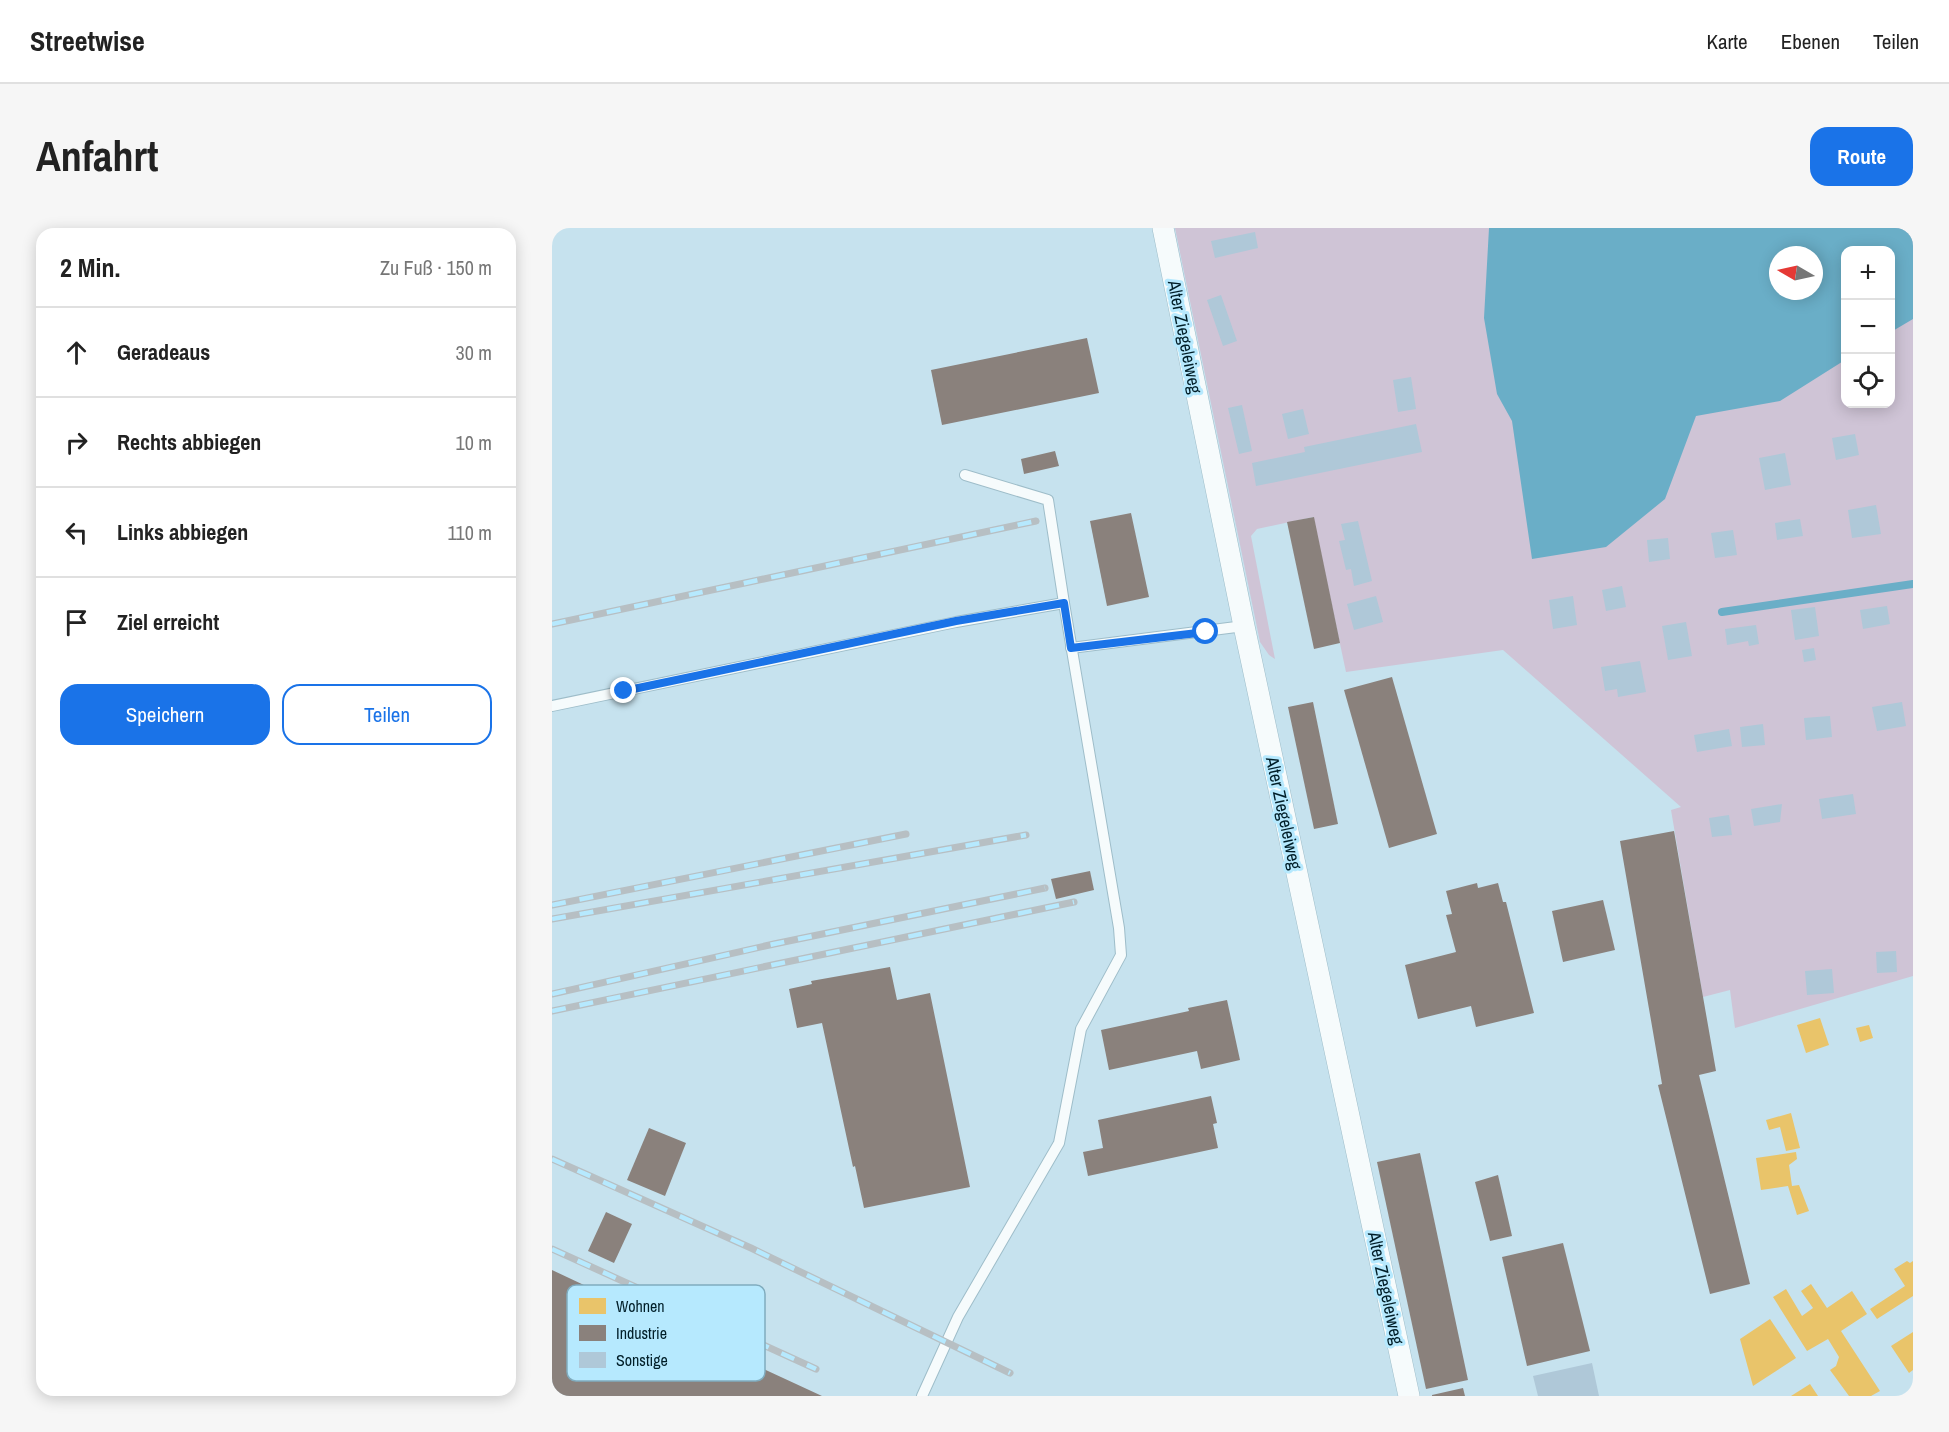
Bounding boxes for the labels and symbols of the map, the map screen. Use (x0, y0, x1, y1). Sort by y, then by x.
north arrow (1769, 246, 1823, 300)
street label: Alter Ziegeleiweg (1162, 277, 1208, 397)
route start (1192, 618, 1218, 644)
route end (610, 677, 636, 703)
street label: Alter Ziegeleiweg (1260, 753, 1308, 873)
street label: Alter Ziegeleiweg (1362, 1228, 1410, 1348)
legend (567, 1285, 765, 1381)
text: Wohnen (616, 1295, 665, 1317)
text: Industrie (616, 1322, 667, 1344)
text: Sonstige (616, 1349, 668, 1371)

